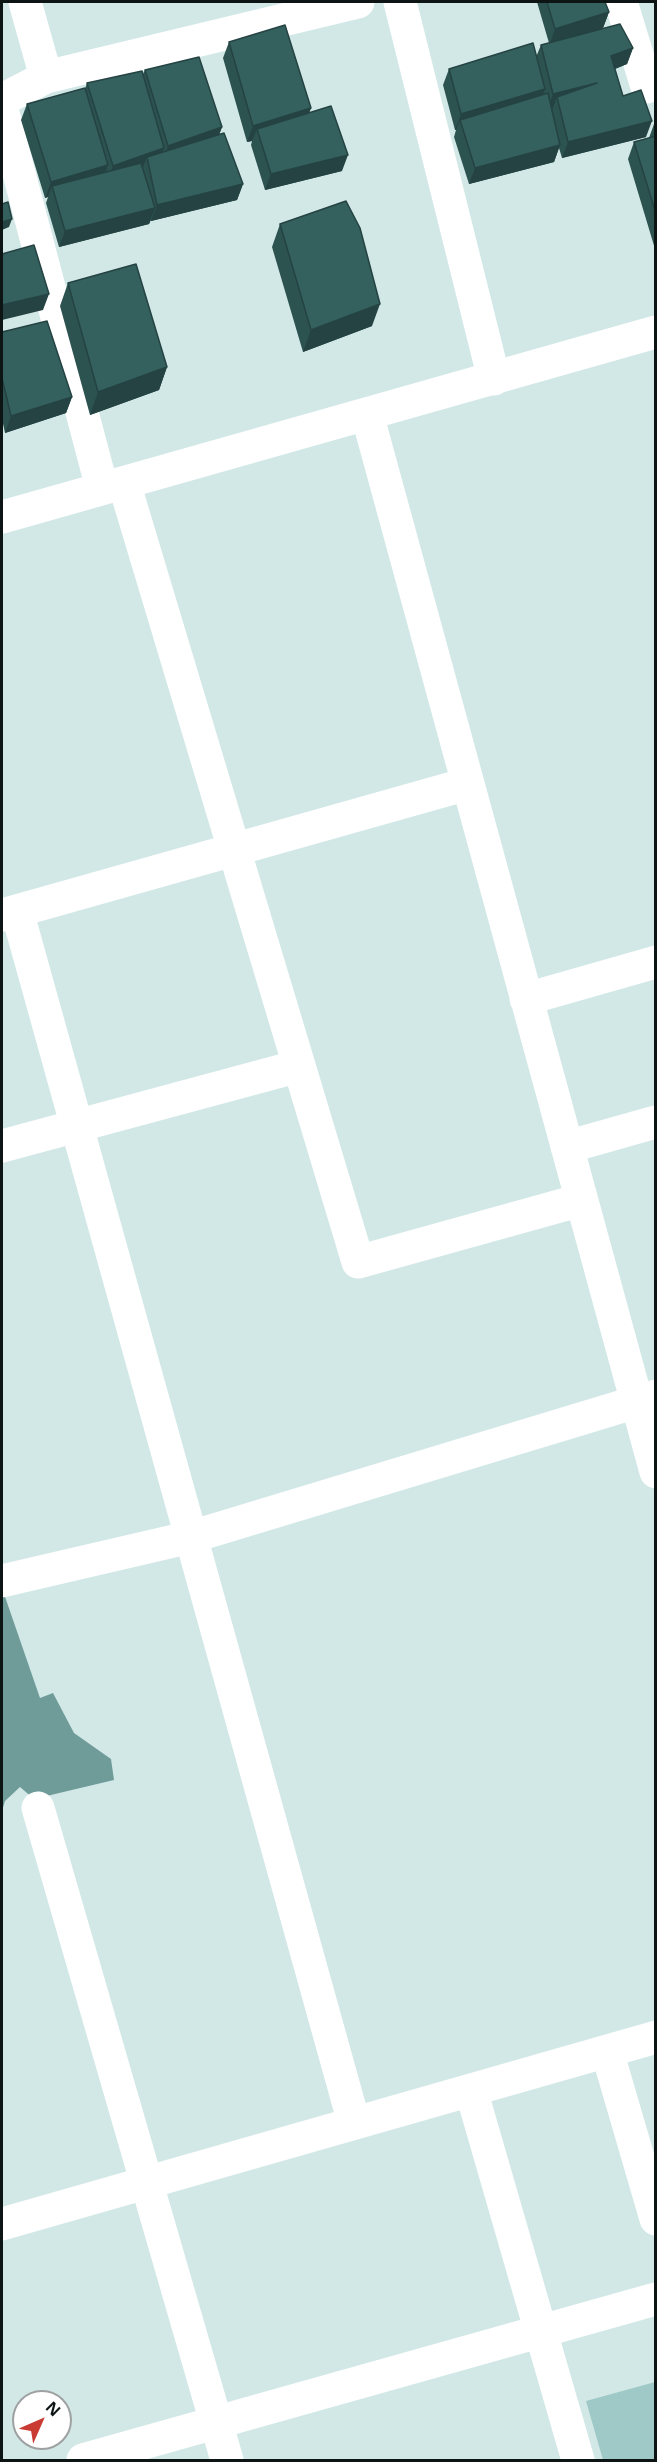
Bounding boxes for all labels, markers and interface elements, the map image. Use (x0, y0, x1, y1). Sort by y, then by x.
north arrow (12, 2390, 72, 2450)
text: N (41, 2396, 66, 2421)

